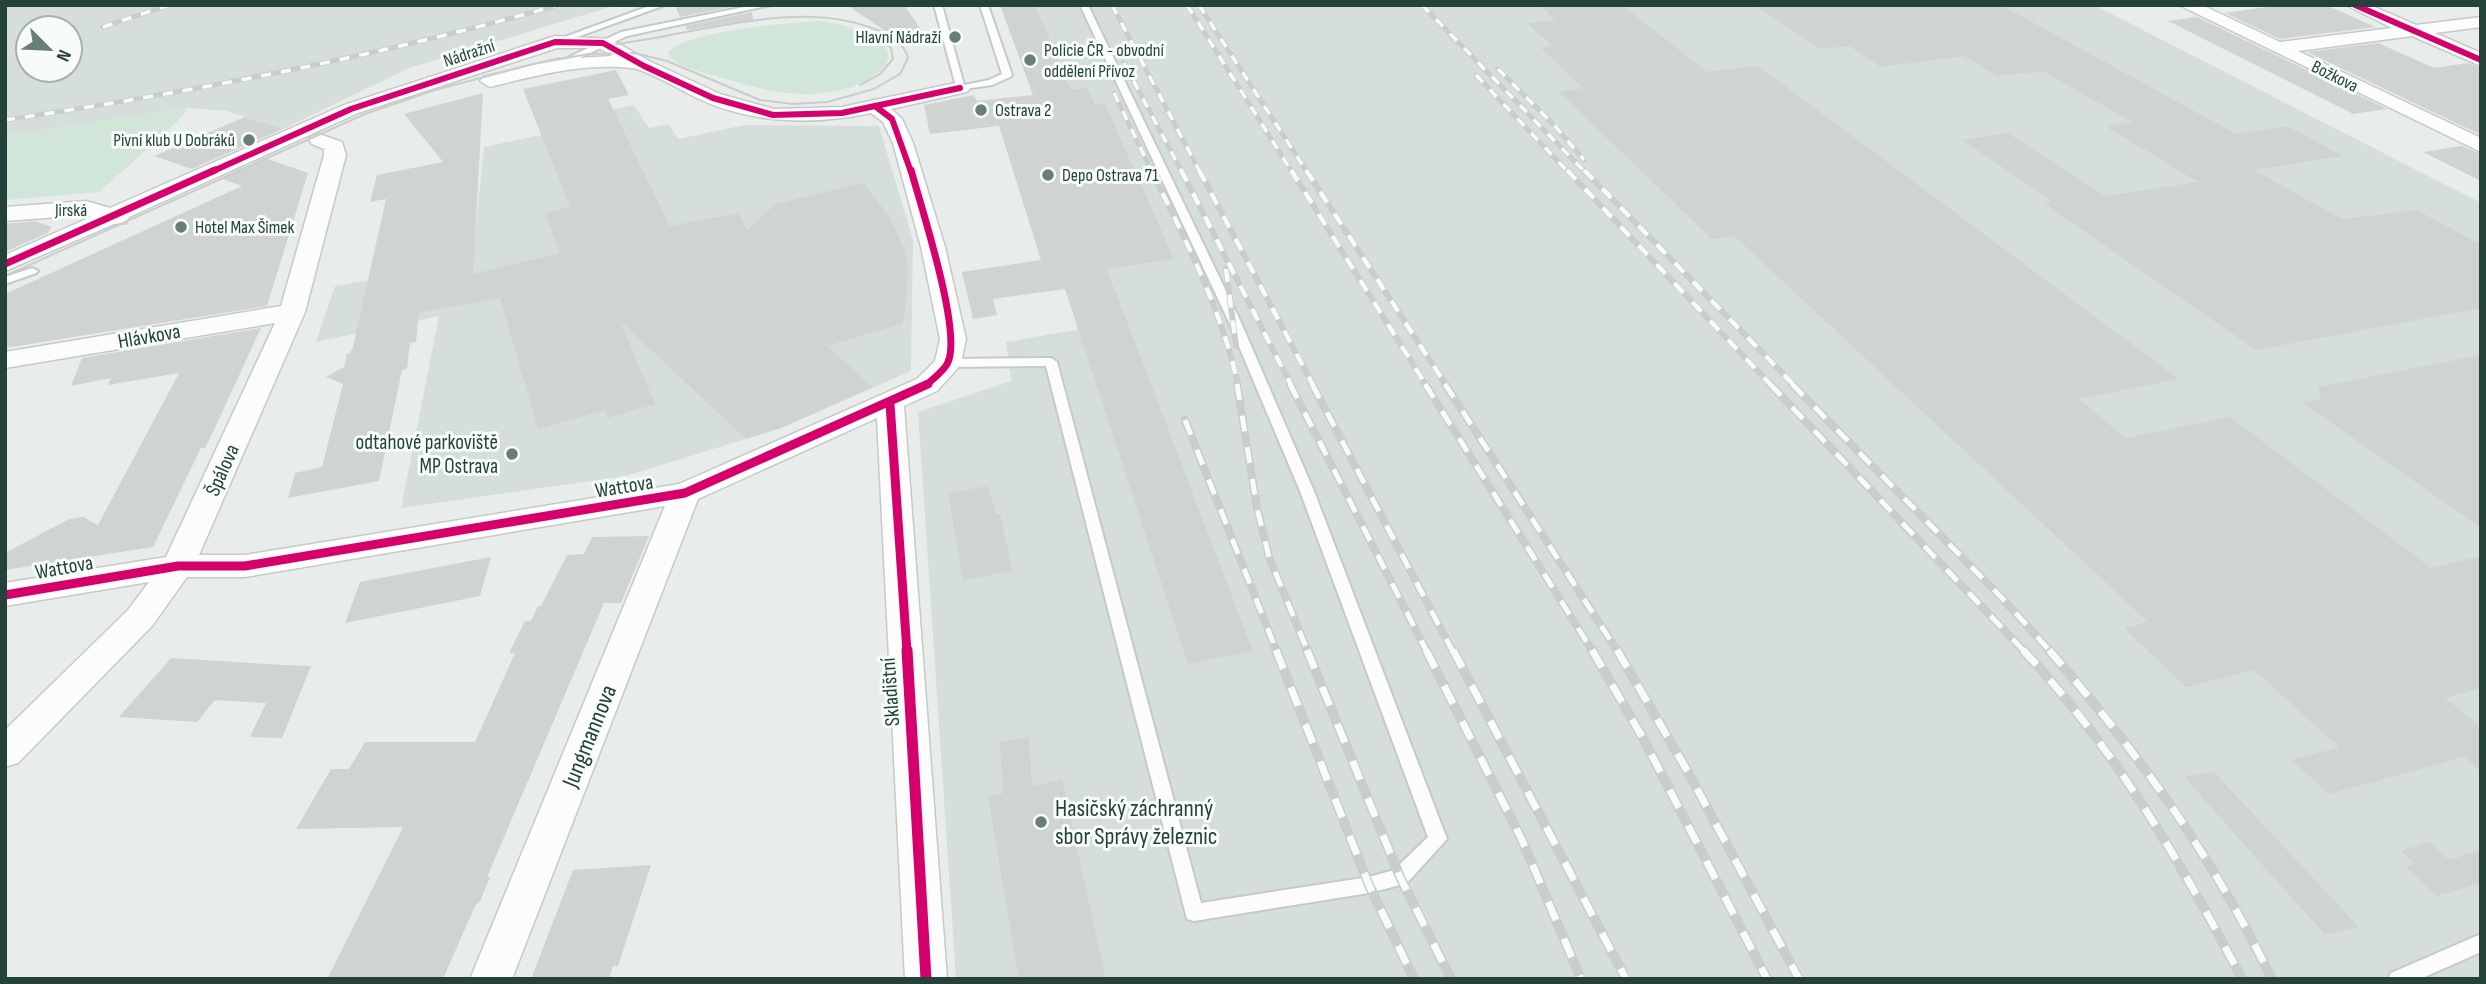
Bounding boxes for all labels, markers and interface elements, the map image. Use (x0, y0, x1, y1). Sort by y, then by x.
north arrow (14, 14, 84, 84)
place label: Hlavní Nádraží (856, 27, 942, 48)
marker: Hlavní Nádraží (947, 29, 963, 45)
street label: Nádražní (441, 35, 498, 72)
place label: Policie ČR - obvodní oddělení Přívoz (1044, 40, 1164, 82)
text: N (51, 46, 76, 65)
marker: Policie ČR - obvodní oddělení Přívoz (1022, 52, 1038, 68)
street label: Božkova (2308, 56, 2362, 97)
place label: Ostrava 2 (995, 100, 1051, 121)
marker: Ostrava 2 (973, 102, 989, 118)
place label: Pivní klub U Dobráků (113, 130, 235, 151)
marker: Pivní klub U Dobráků (241, 132, 257, 148)
place label: Depo Ostrava 71 (1062, 165, 1159, 186)
marker: Depo Ostrava 71 (1040, 167, 1056, 183)
street label: Jirská (54, 200, 87, 221)
place label: Hotel Max Šimek (195, 217, 294, 238)
marker: Hotel Max Šimek (173, 219, 189, 235)
street label: Hlávkova (116, 319, 182, 354)
place label: odtahové parkoviště MP Ostrava (356, 430, 498, 479)
street label: Špálova (200, 440, 245, 500)
marker: odtahové parkoviště MP Ostrava (504, 446, 520, 462)
street label: Wattova (593, 470, 655, 503)
street label: Wattova (33, 550, 95, 585)
street label: Skladištní (876, 657, 905, 727)
street label: Jungmannova (555, 681, 623, 793)
place label: Hasičský záchranný sbor Správy železnic (1055, 794, 1217, 851)
marker: Hasičský záchranný sbor Správy železnic (1033, 814, 1049, 830)

